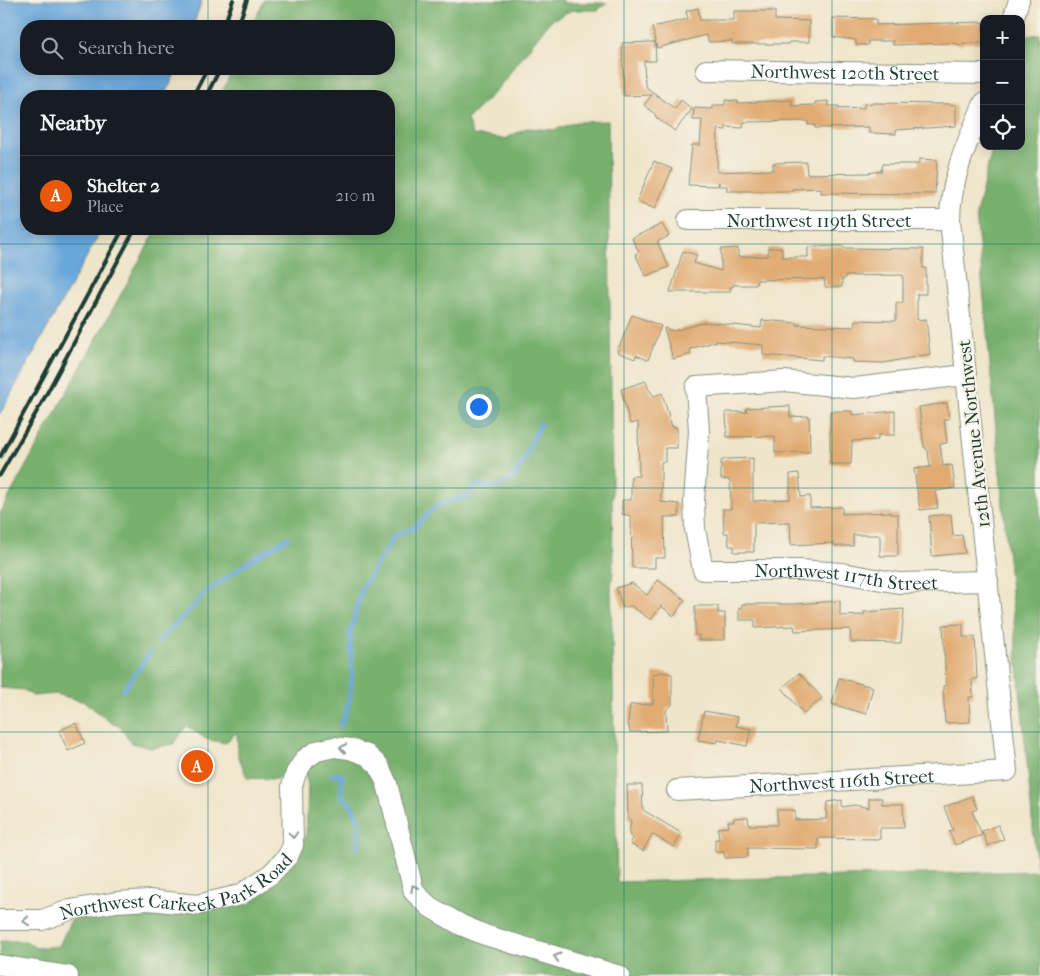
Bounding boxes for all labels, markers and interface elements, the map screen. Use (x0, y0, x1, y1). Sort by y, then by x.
map controls (980, 15, 1025, 150)
button: + (980, 15, 1025, 60)
search box (20, 20, 395, 75)
icon: search (38, 34, 66, 62)
text: Search here (78, 37, 174, 59)
button: − (980, 60, 1025, 105)
street label: Northwest 120th Street (750, 61, 940, 85)
button: locate (980, 105, 1025, 150)
text: Nearby (40, 111, 106, 135)
text: Shelter 2 (87, 175, 160, 197)
text: A (51, 186, 61, 205)
text: 210 m (336, 186, 375, 205)
text: Place (87, 197, 123, 216)
street label: Northwest 119th Street (726, 210, 912, 232)
street label: 12th Avenue Northwest (953, 338, 995, 529)
your location (466, 394, 492, 420)
street label: Northwest 117th Street (754, 560, 938, 595)
one-way arrow (338, 743, 346, 754)
pin: A (181, 747, 213, 785)
street label: Northwest 116th Street (749, 765, 935, 798)
one-way arrow (288, 832, 298, 839)
street label: Northwest Carkeek Park Road (57, 848, 298, 925)
one-way arrow (410, 884, 420, 893)
one-way arrow (22, 915, 30, 926)
one-way arrow (553, 952, 562, 962)

